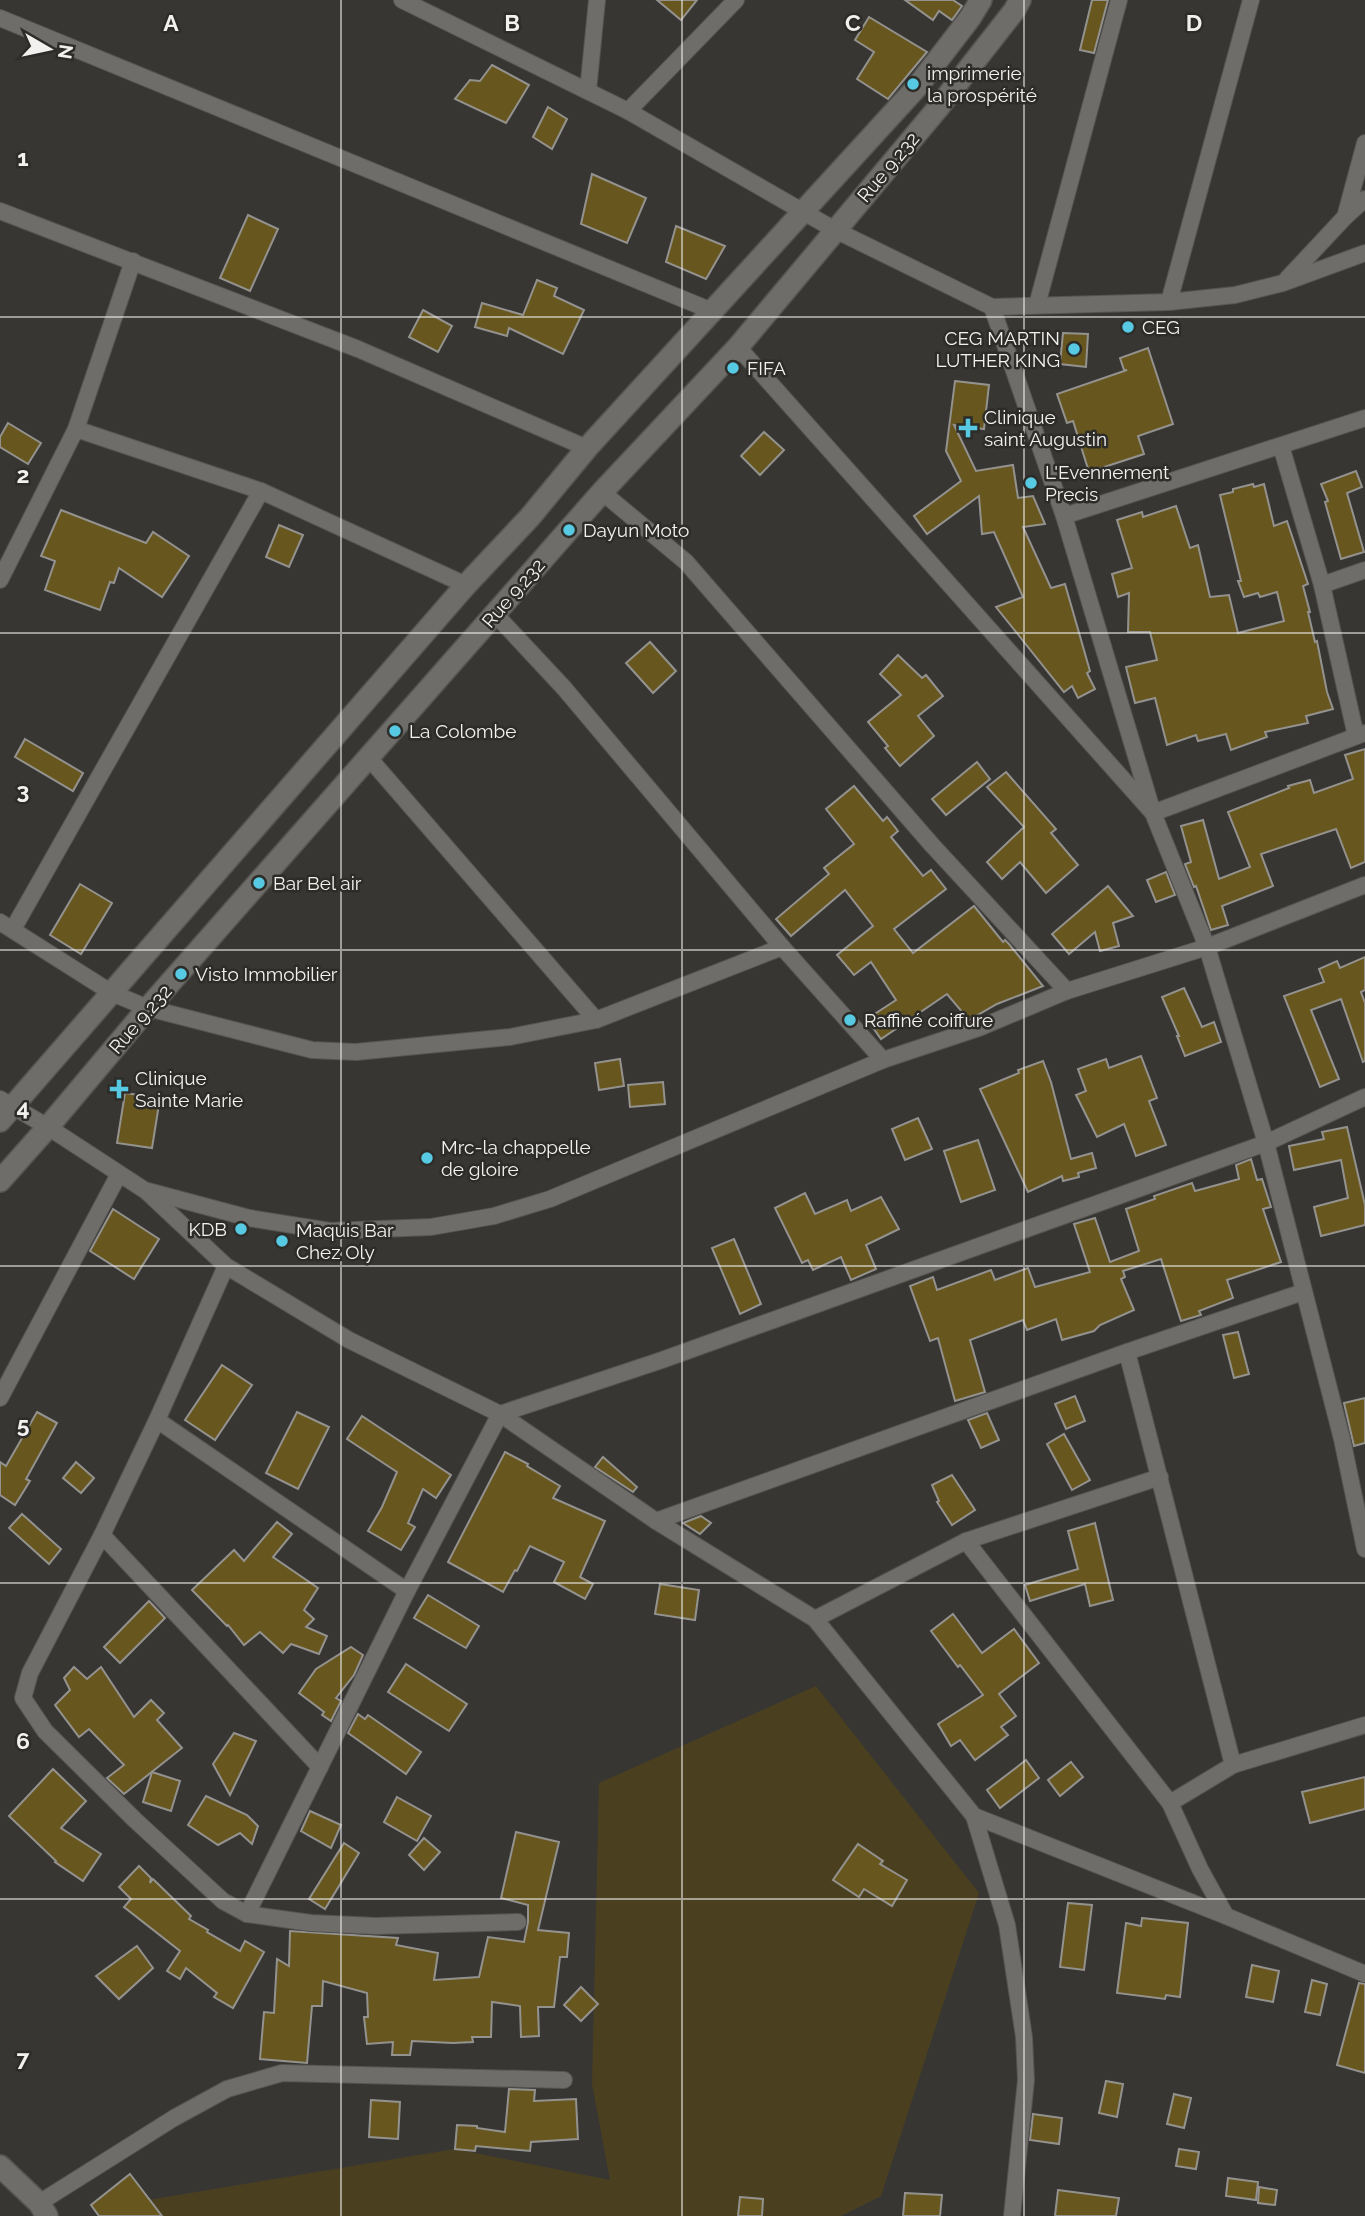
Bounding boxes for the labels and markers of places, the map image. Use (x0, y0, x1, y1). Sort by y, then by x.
place label: imprimerie la prospérité (927, 62, 1037, 106)
marker: imprimerie la prospérité (905, 76, 921, 92)
place label: CEG (1142, 316, 1180, 338)
marker: CEG (1120, 319, 1136, 335)
place label: CEG MARTIN LUTHER KING (936, 327, 1060, 371)
marker: CEG MARTIN LUTHER KING (1066, 341, 1082, 357)
place label: FIFA (747, 357, 786, 379)
marker: FIFA (725, 360, 741, 376)
place label: Clinique saint Augustin (984, 406, 1107, 450)
marker: Clinique saint Augustin (958, 418, 978, 438)
place label: L'Evennement Precis (1045, 461, 1170, 505)
marker: L'Evennement Precis (1023, 475, 1039, 491)
place label: Dayun Moto (583, 519, 689, 541)
marker: Dayun Moto (561, 522, 577, 538)
place label: La Colombe (409, 720, 516, 742)
marker: La Colombe (387, 723, 403, 739)
place label: Bar Bel air (273, 872, 362, 894)
marker: Bar Bel air (251, 875, 267, 891)
place label: Visto Immobilier (195, 963, 338, 985)
marker: Visto Immobilier (173, 966, 189, 982)
place label: Raffiné coiffure (864, 1009, 993, 1031)
marker: Raffiné coiffure (842, 1012, 858, 1028)
place label: Clinique Sainte Marie (135, 1067, 243, 1111)
marker: Clinique Sainte Marie (109, 1079, 129, 1099)
place label: Mrc-la chappelle de gloire (441, 1136, 591, 1180)
marker: Mrc-la chappelle de gloire (419, 1150, 435, 1166)
place label: KDB (189, 1218, 227, 1240)
place label: Maquis Bar Chez Oly (296, 1219, 394, 1263)
marker: KDB (233, 1221, 249, 1237)
marker: Maquis Bar Chez Oly (274, 1233, 290, 1249)

